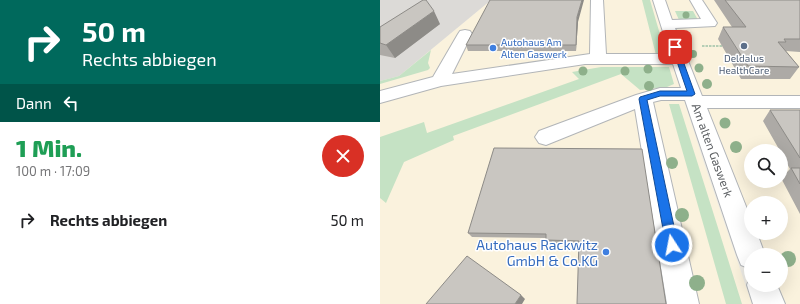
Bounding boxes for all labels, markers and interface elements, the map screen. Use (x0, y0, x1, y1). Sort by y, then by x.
text: 50 m (82, 14, 146, 48)
icon: right (16, 16, 68, 68)
pin (658, 30, 692, 64)
place label: Autohaus Am Alten Gaswerk (501, 36, 567, 60)
icon: arrive (664, 36, 686, 58)
marker: Deldalus HealthCare (739, 41, 749, 51)
marker: Autohaus Am Alten Gaswerk (488, 43, 498, 53)
text: Rechts abbiegen (82, 48, 217, 70)
place label: Deldalus HealthCare (719, 52, 769, 76)
icon: left (60, 92, 82, 114)
text: Dann (16, 94, 52, 112)
street label: Am alten Gaswerk (690, 101, 736, 199)
text: 1 Min. (16, 133, 82, 162)
button: close (322, 135, 364, 177)
map controls (744, 144, 788, 292)
button: search (744, 144, 788, 188)
text: 100 m · 17:09 (16, 163, 90, 179)
button: + (744, 196, 788, 240)
icon: right (16, 209, 38, 231)
text: Rechts abbiegen (50, 211, 167, 229)
text: 50 m (330, 211, 364, 229)
position arrow (651, 224, 693, 266)
place label: Autohaus Rackwitz GmbH & Co.KG (476, 236, 598, 269)
marker: Autohaus Rackwitz GmbH & Co.KG (601, 247, 611, 257)
button: − (744, 248, 788, 292)

